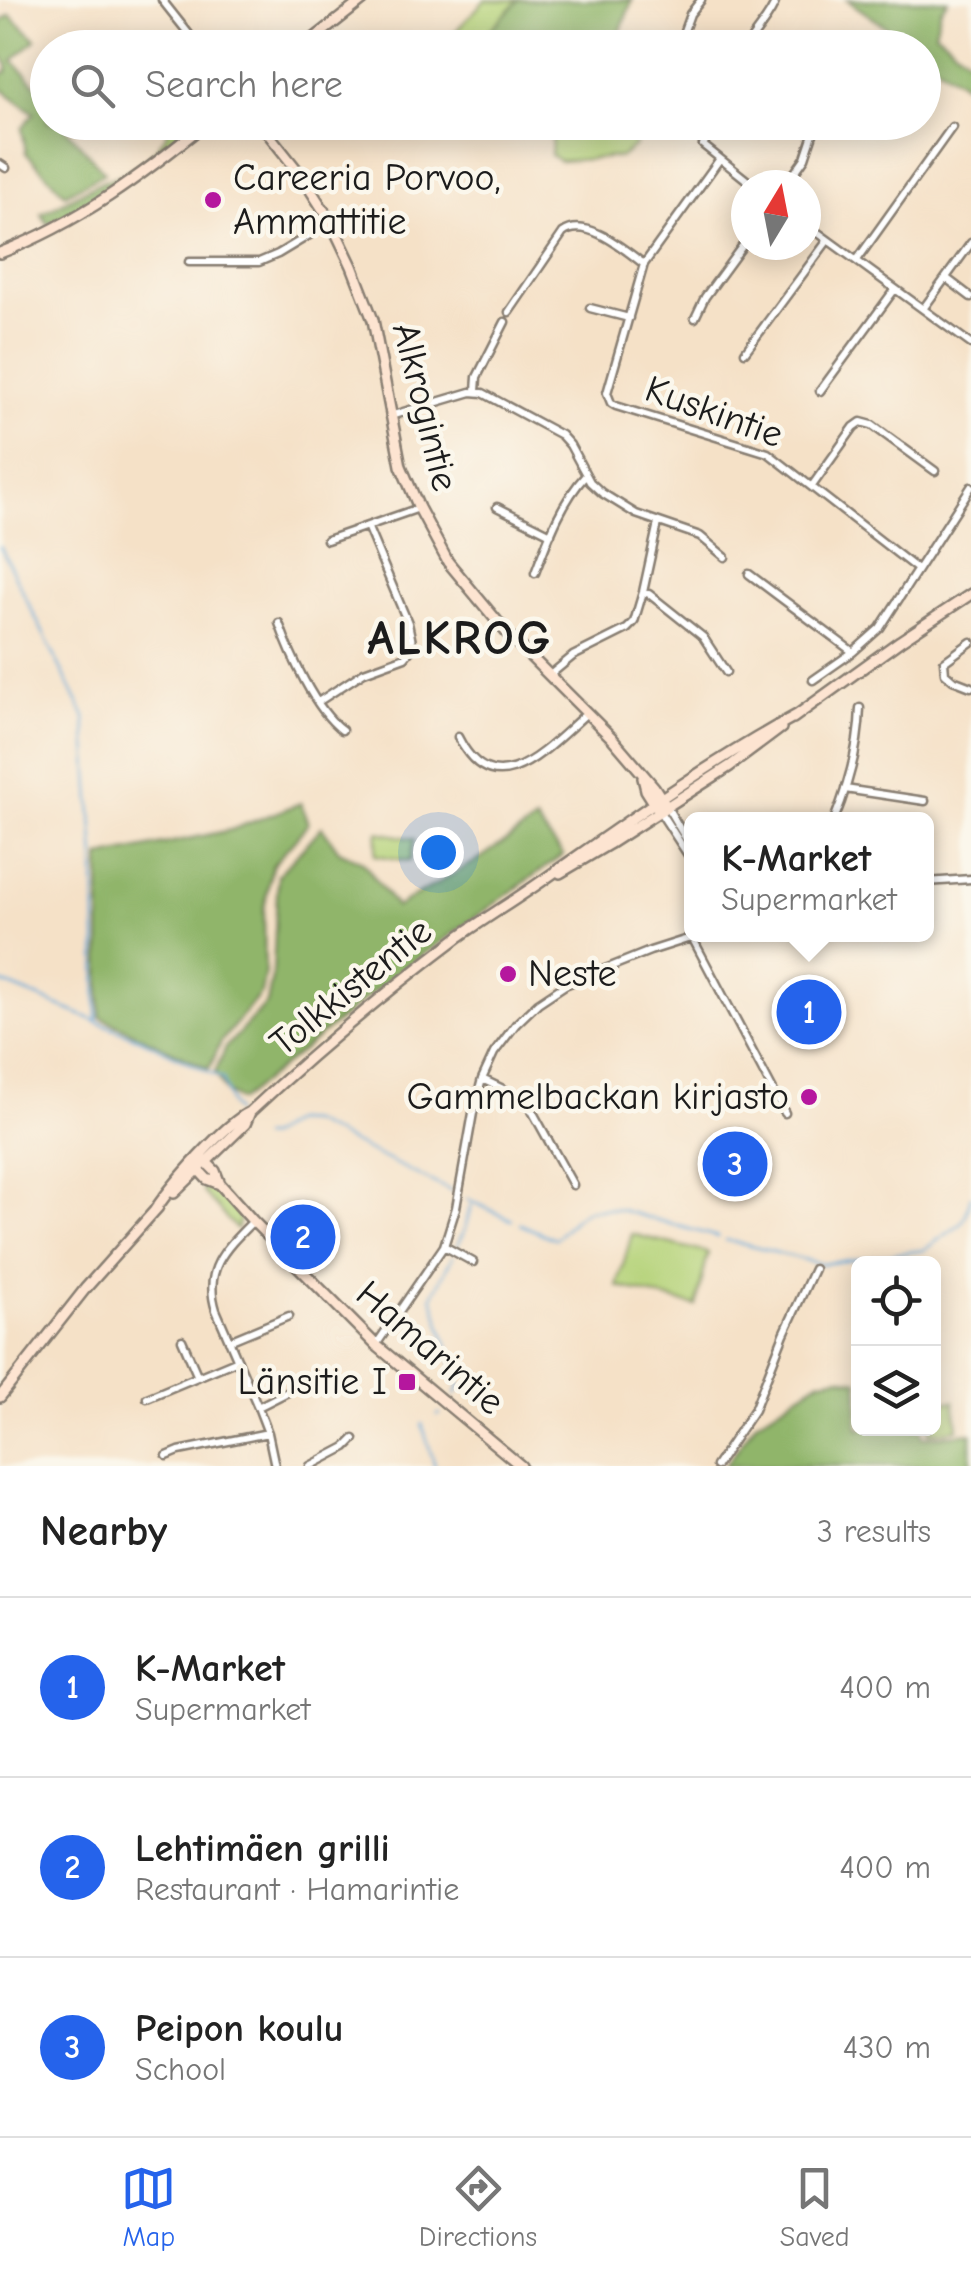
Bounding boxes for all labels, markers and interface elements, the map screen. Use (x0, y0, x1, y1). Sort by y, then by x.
search box (30, 30, 941, 140)
icon: search (65, 58, 120, 113)
text: Search here (145, 63, 343, 107)
place label: Careeria Porvoo, Ammattitie (233, 156, 501, 244)
north arrow (731, 170, 821, 260)
marker: Careeria Porvoo, Ammattitie (202, 189, 224, 211)
street label: Alkrogintie (383, 318, 467, 496)
street label: Kuskintie (639, 367, 789, 457)
district label: ALKROG (367, 611, 553, 666)
popup (684, 812, 934, 942)
your location (413, 827, 464, 878)
text: K-Market (721, 837, 871, 881)
text: Supermarket (721, 881, 897, 918)
street label: Tolkkistentie (262, 909, 440, 1065)
place label: Neste (528, 952, 617, 996)
marker: Neste (497, 963, 519, 985)
pin: 1 (776, 974, 842, 1050)
place label: Gammelbackan kirjasto (406, 1075, 789, 1119)
marker: Gammelbackan kirjasto (798, 1086, 820, 1108)
pin: 3 (702, 1126, 768, 1202)
pin: 2 (270, 1200, 336, 1274)
map controls (851, 1256, 941, 1436)
button: locate (851, 1256, 941, 1346)
street label: Hamarintie (347, 1272, 513, 1424)
button: layers (851, 1346, 941, 1436)
place label: Länsitie I (237, 1360, 387, 1404)
marker: Länsitie I (396, 1371, 418, 1393)
text: Nearby (40, 1507, 167, 1556)
text: 3 results (817, 1513, 931, 1550)
text: K-Market (135, 1647, 285, 1691)
text: 1 (66, 1669, 79, 1706)
text: 400 m (839, 1669, 931, 1706)
text: Supermarket (135, 1691, 310, 1728)
text: Lehtimäen grilli (135, 1827, 390, 1871)
text: 2 (65, 1849, 80, 1886)
text: 400 m (839, 1849, 931, 1886)
text: Restaurant · Hamarintie (135, 1871, 459, 1908)
text: Peipon koulu (135, 2007, 343, 2051)
text: 3 (65, 2029, 80, 2066)
text: 430 m (843, 2029, 931, 2066)
text: School (135, 2051, 226, 2088)
tab: Map (121, 2161, 176, 2253)
tab: Directions (419, 2161, 537, 2253)
tab: Saved (780, 2161, 850, 2253)

